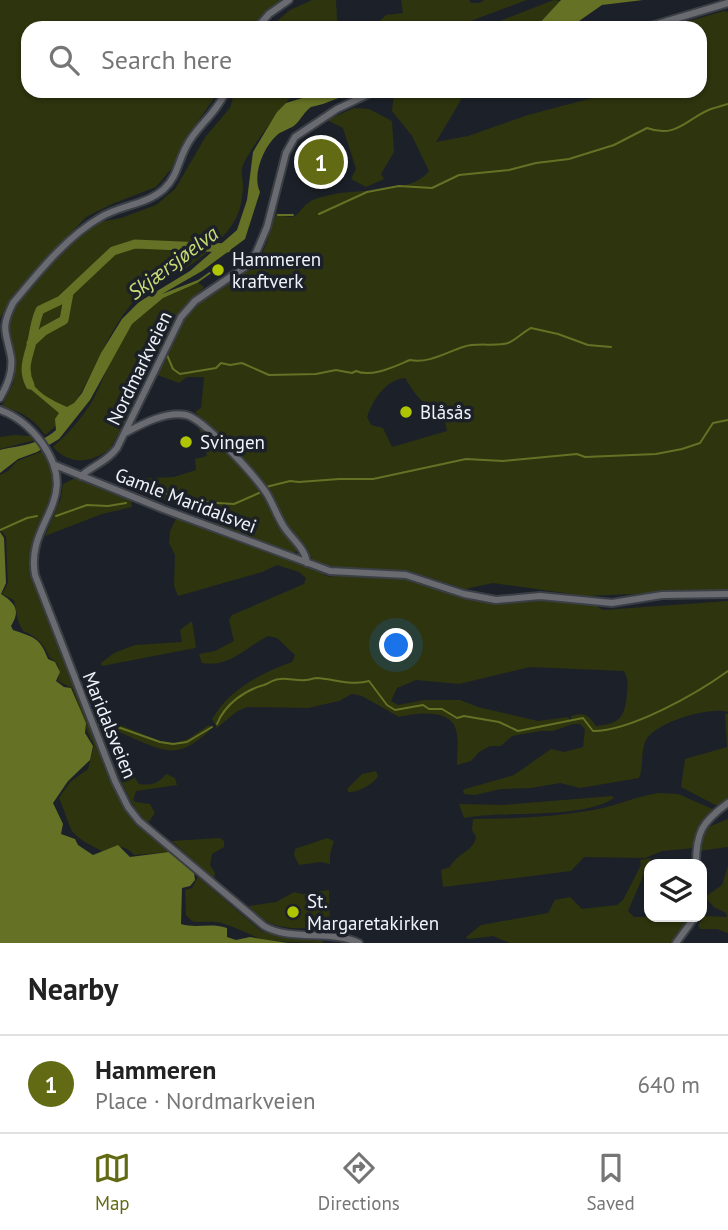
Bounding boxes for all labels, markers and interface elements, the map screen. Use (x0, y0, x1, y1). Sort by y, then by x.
search box (21, 21, 707, 98)
icon: search (45, 41, 83, 79)
text: Search here (101, 43, 232, 76)
pin: 1 (298, 136, 344, 188)
water label: Skjærsjøelva (122, 219, 224, 305)
place label: Hammeren kraftverk (232, 247, 321, 293)
marker: Hammeren kraftverk (210, 262, 226, 278)
street label: Nordmarkveien (101, 307, 177, 429)
place label: Blåsås (420, 400, 472, 424)
marker: Blåsås (398, 404, 414, 420)
place label: Svingen (200, 430, 265, 454)
marker: Svingen (178, 434, 194, 450)
street label: Gamle Maridalsvei (112, 462, 260, 538)
your location (379, 628, 413, 662)
street label: Maridalsveien (78, 668, 142, 782)
map controls (644, 859, 707, 922)
button: layers (644, 859, 707, 922)
place label: St. Margaretakirken (307, 889, 439, 935)
marker: St. Margaretakirken (285, 904, 301, 920)
text: Nearby (28, 969, 118, 1008)
text: Hammeren (95, 1053, 216, 1086)
text: 1 (44, 1070, 58, 1099)
text: 640 m (638, 1070, 700, 1099)
text: Place · Nordmarkveien (95, 1086, 316, 1115)
tab: Map (93, 1149, 131, 1215)
tab: Directions (318, 1149, 400, 1215)
tab: Saved (586, 1149, 635, 1215)

